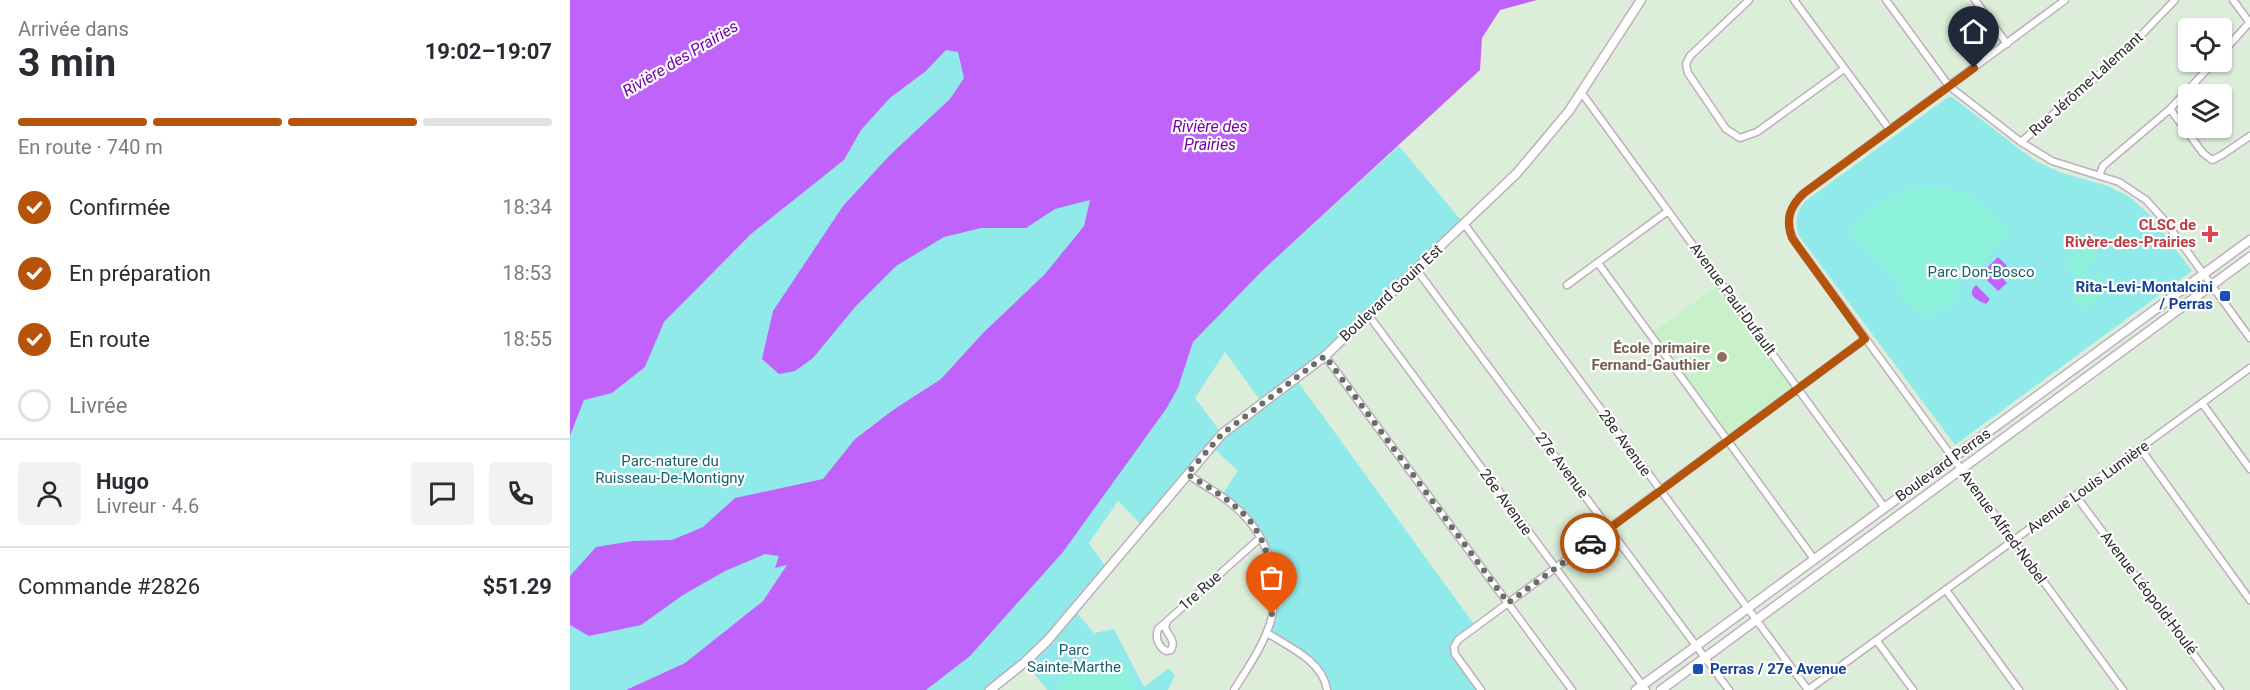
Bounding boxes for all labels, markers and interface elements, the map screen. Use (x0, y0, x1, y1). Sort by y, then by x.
pin (1948, 6, 1999, 68)
icon: home (1957, 15, 1990, 48)
water label: Rivière des Prairies (619, 16, 741, 100)
text: Arrivée dans (18, 17, 129, 41)
map controls (2178, 18, 2232, 138)
button: locate (2178, 18, 2232, 72)
street label: Rue Jérôme-Lalemant (2026, 28, 2147, 140)
text: 19:02–19:07 (425, 39, 552, 64)
text: 3 min (18, 40, 116, 86)
button: layers (2178, 84, 2232, 138)
water label: Rivière des Prairies (1172, 117, 1248, 154)
text: En route · 740 m (18, 135, 163, 159)
icon: check (18, 191, 51, 224)
text: Confirmée (69, 195, 170, 220)
text: 18:34 (502, 195, 552, 219)
place label: CLSC de Rivère-des-Prairies (2065, 216, 2196, 251)
marker: CLSC de Rivère-des-Prairies (2201, 225, 2219, 243)
street label: Avenue Paul-Dufault (1686, 239, 1780, 359)
street label: Boulevard Gouin Est (1336, 241, 1446, 345)
icon: check (18, 257, 51, 290)
text: En préparation (69, 261, 211, 286)
text: 18:53 (502, 261, 552, 285)
park label: Parc Don-Bosco (1928, 263, 2034, 281)
place label: Rita-Levi-Montalcini / Perras (2076, 278, 2213, 313)
marker: Rita-Levi-Montalcini / Perras (2218, 289, 2232, 303)
icon: check (18, 323, 51, 356)
text: En route (69, 327, 150, 352)
text: 18:55 (502, 327, 552, 351)
place label: École primaire Fernand-Gauthier (1591, 339, 1710, 374)
marker: École primaire Fernand-Gauthier (1715, 350, 1729, 364)
text: Livrée (69, 393, 127, 418)
street label: 28e Avenue (1595, 406, 1655, 480)
street label: Boulevard Perras (1892, 424, 1994, 506)
street label: 27e Avenue (1531, 429, 1593, 501)
street label: Avenue Louis Lumière (2023, 437, 2153, 537)
park label: Parc-nature du Ruisseau-De-Montigny (595, 452, 745, 487)
button: person (18, 462, 81, 525)
button: chat (411, 462, 474, 525)
button: phone (489, 462, 552, 525)
street label: 26e Avenue (1476, 465, 1536, 539)
street label: Avenue Alfred-Nobel (1956, 467, 2050, 587)
text: Hugo (96, 469, 149, 494)
text: Livreur · 4.6 (96, 494, 199, 518)
courier (1560, 513, 1620, 573)
icon: car (1574, 527, 1607, 560)
street label: Avenue Léopold-Houlé (2097, 528, 2201, 658)
pin (1246, 552, 1297, 614)
icon: bag (1255, 561, 1288, 594)
street label: 1re Rue (1175, 567, 1225, 615)
text: Commande #2826 (18, 574, 200, 599)
text: $51.29 (483, 574, 552, 599)
park label: Parc Sainte-Marthe (1027, 641, 1121, 676)
place label: Perras / 27e Avenue (1710, 660, 1846, 678)
marker: Perras / 27e Avenue (1691, 662, 1705, 676)

